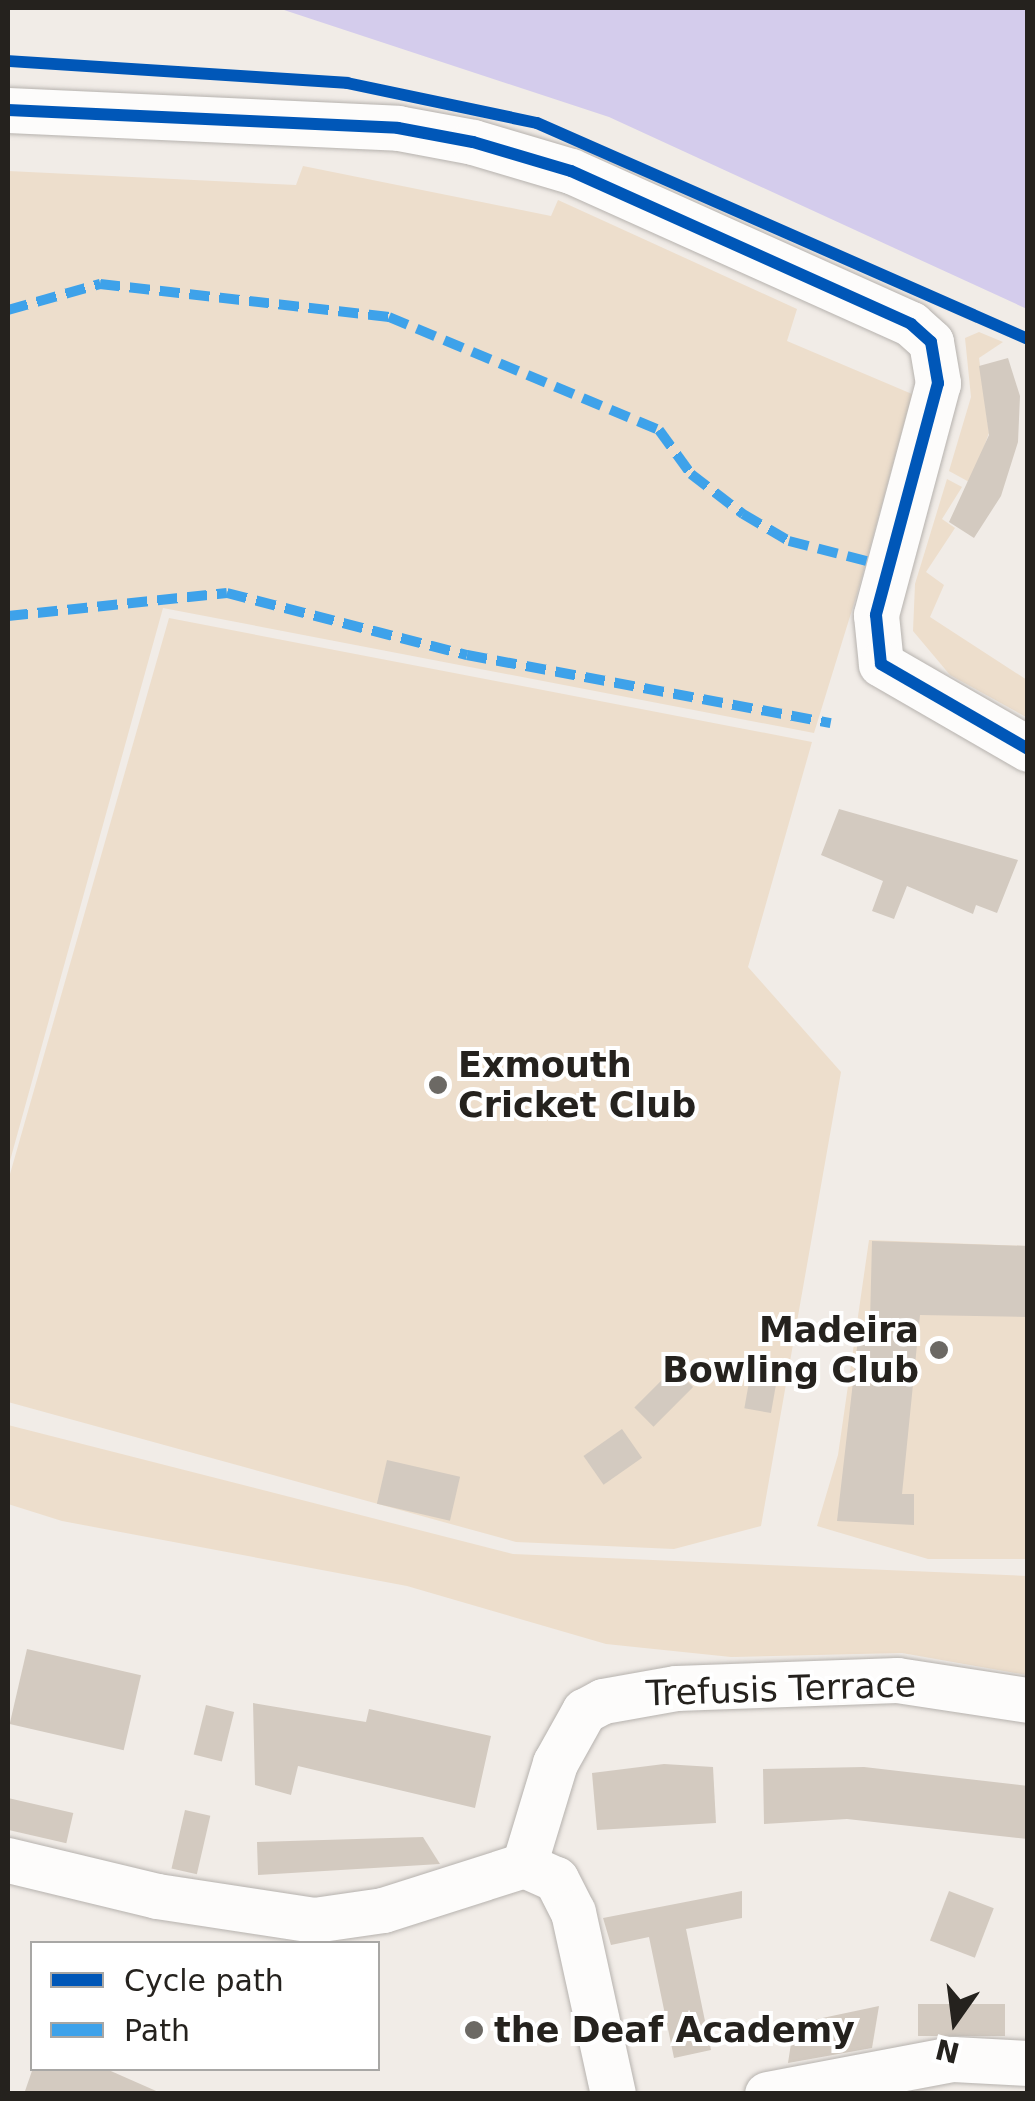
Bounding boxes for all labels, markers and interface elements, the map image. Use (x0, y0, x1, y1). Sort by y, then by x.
place label: Exmouth Cricket Club (458, 1044, 696, 1126)
marker: Exmouth Cricket Club (427, 1074, 449, 1096)
place label: Madeira Bowling Club (662, 1309, 919, 1391)
marker: Madeira Bowling Club (928, 1339, 950, 1361)
street label: Trefusis Terrace (645, 1663, 917, 1715)
legend (30, 1941, 380, 2071)
text: Cycle path (124, 1963, 284, 1998)
north arrow (905, 1971, 1005, 2071)
place label: the Deaf Academy (494, 2009, 855, 2051)
text: Path (124, 2013, 190, 2048)
marker: the Deaf Academy (463, 2019, 485, 2041)
text: N (932, 2032, 963, 2069)

